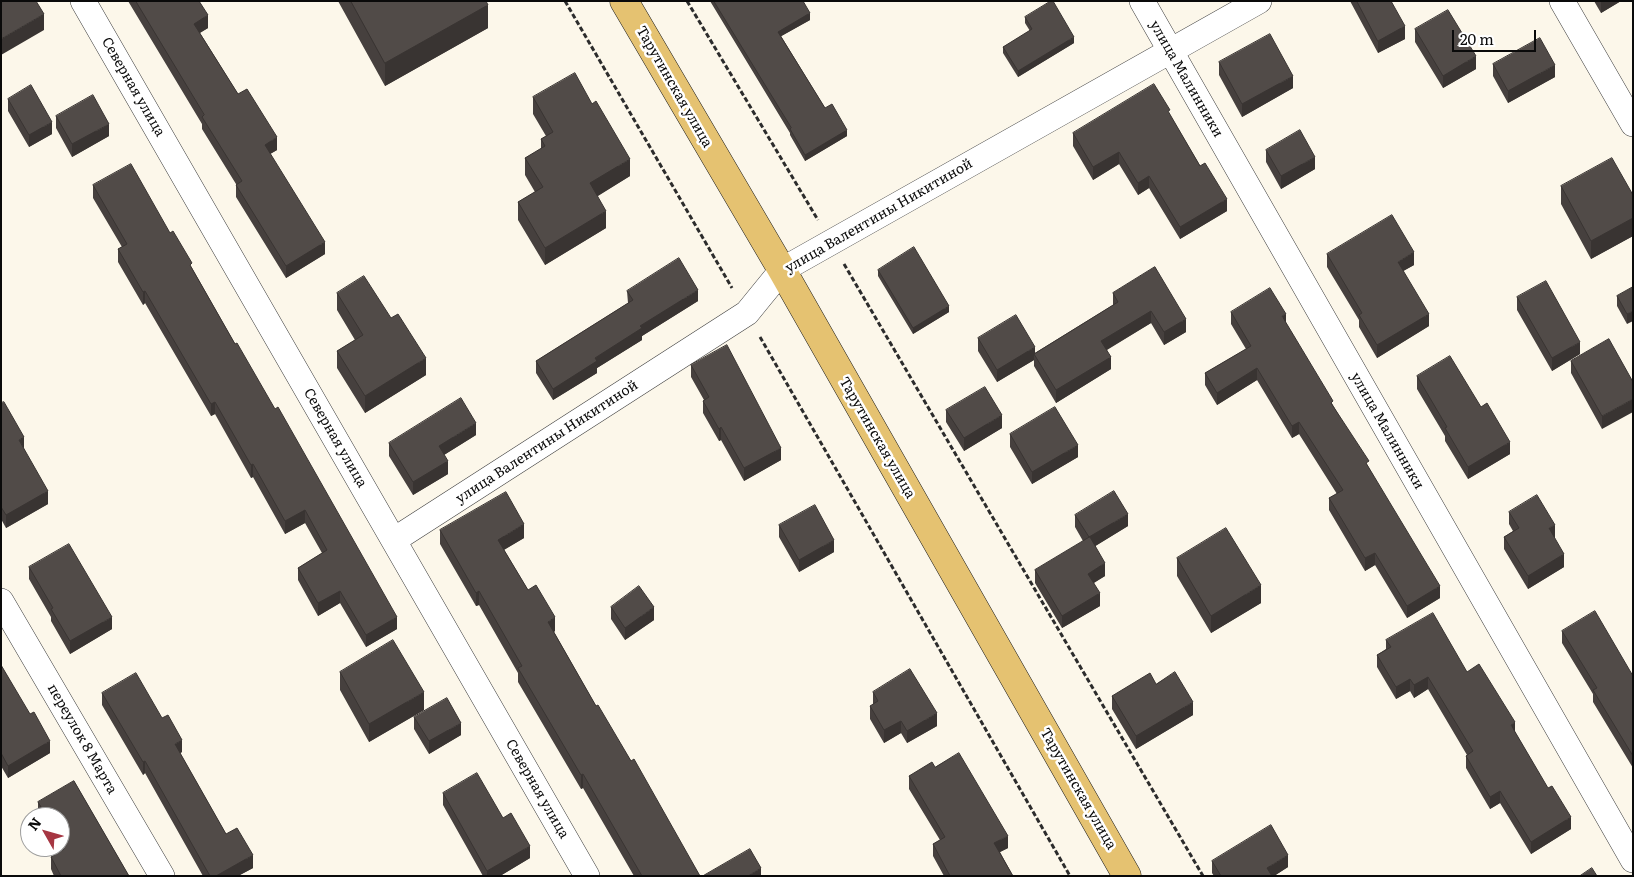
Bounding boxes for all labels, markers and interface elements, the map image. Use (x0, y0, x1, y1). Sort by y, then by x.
street label: улица Малинники (1146, 18, 1226, 140)
scale bar (1454, 20, 1538, 52)
street label: Тарутинская улица (632, 23, 716, 151)
text: 20 m (1460, 27, 1494, 50)
street label: Северная улица (98, 34, 168, 140)
street label: улица Валентины Никитиной (782, 155, 976, 277)
street label: улица Малинники (1347, 370, 1427, 492)
street label: Тарутинская улица (835, 374, 919, 502)
street label: улица Валентины Никитиной (453, 377, 641, 507)
street label: Северная улица (300, 385, 370, 491)
street label: переулок 8 Марта (44, 681, 120, 797)
street label: Тарутинская улица (1036, 725, 1120, 853)
street label: Северная улица (502, 736, 572, 842)
north arrow (20, 807, 70, 857)
text: N (22, 813, 45, 834)

